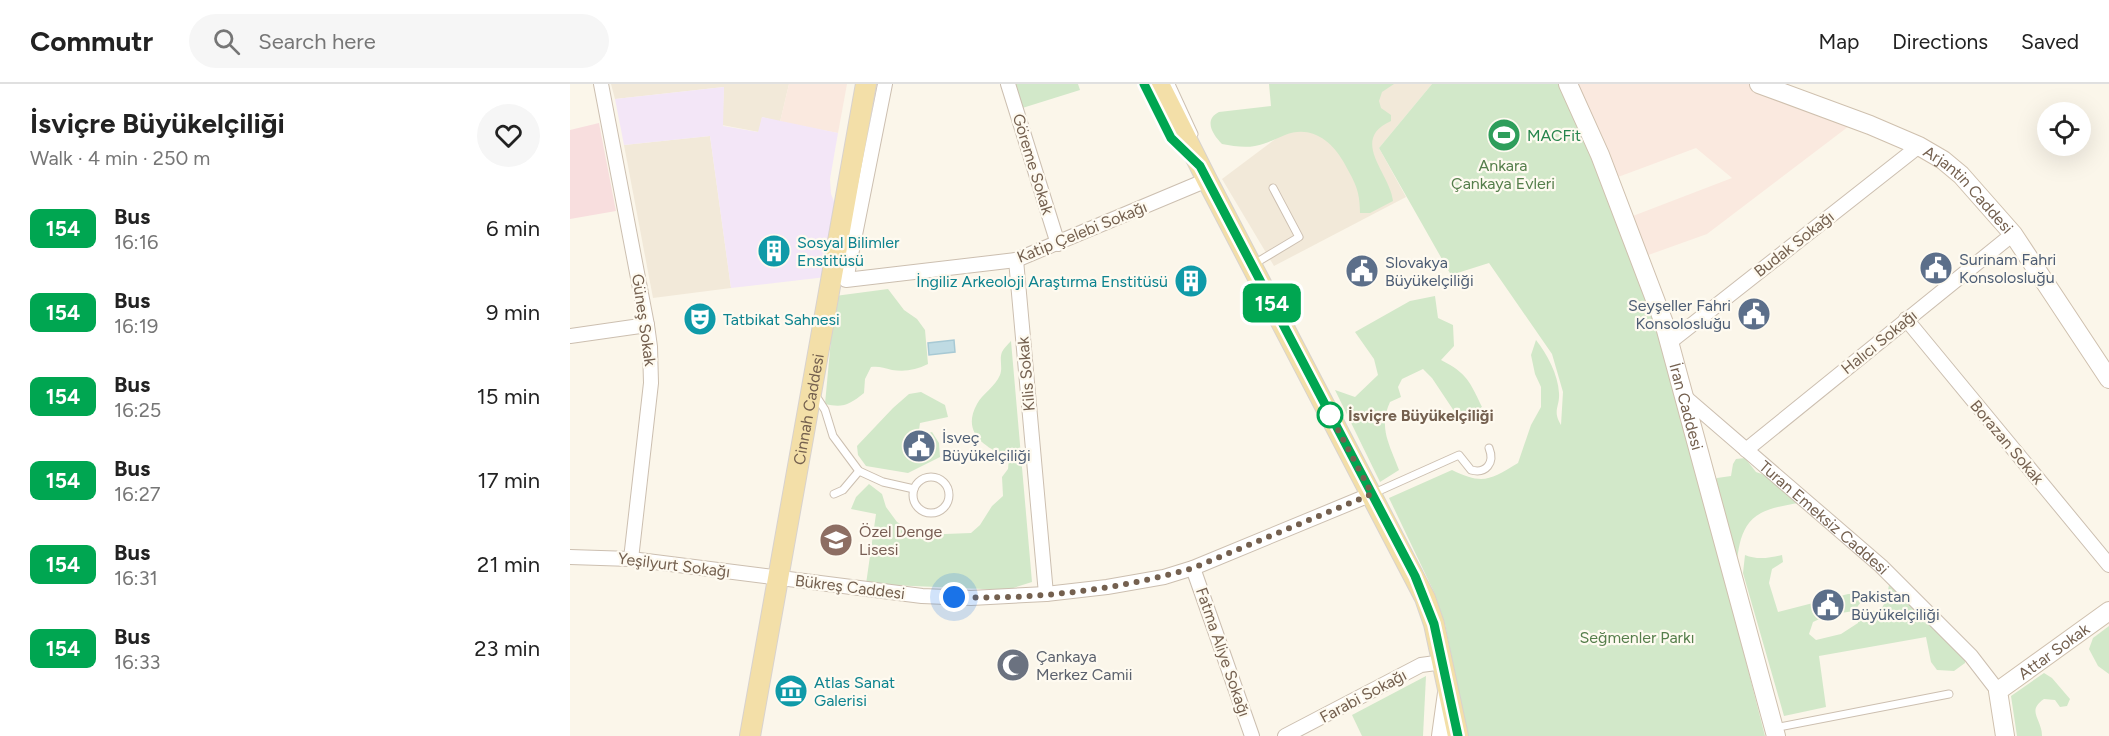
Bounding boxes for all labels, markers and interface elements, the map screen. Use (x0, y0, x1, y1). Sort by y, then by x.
search box (189, 14, 609, 68)
text: Commutr (30, 24, 153, 58)
icon: search (210, 25, 243, 58)
text: Search here (258, 28, 376, 55)
text: Map (1818, 29, 1859, 54)
text: Directions (1892, 29, 1988, 54)
text: Saved (2021, 29, 2079, 54)
map controls (2037, 102, 2091, 156)
button: locate (2037, 102, 2091, 156)
button: heart (477, 104, 540, 167)
text: İsviçre Büyükelçiliği (30, 106, 285, 140)
street label: Göreme Sokak (1009, 111, 1057, 217)
sports icon: MACFit (1486, 117, 1522, 153)
place label: MACFit (1527, 126, 1581, 145)
street label: Arjantin Caddesi (1920, 141, 2017, 237)
text: Walk · 4 min · 250 m (30, 146, 210, 170)
park label: Ankara Çankaya Evleri (1451, 156, 1555, 193)
street label: Katip Çelebi Sokağı (1014, 197, 1150, 267)
text: Bus (114, 203, 150, 230)
street label: Budak Sokağı (1750, 207, 1838, 281)
text: 6 min (486, 215, 540, 242)
text: 154 (46, 216, 80, 241)
text: 16:16 (114, 230, 158, 254)
building icon: Sosyal Bilimler Enstitüsü (756, 233, 792, 269)
place label: Sosyal Bilimler Enstitüsü (797, 233, 900, 270)
public building icon: Surinam Fahri Konsolosluğu (1918, 250, 1954, 286)
place label: Surinam Fahri Konsolosluğu (1959, 250, 2056, 287)
public building icon: Slovakya Büyükelçiliği (1344, 253, 1380, 289)
place label: Slovakya Büyükelçiliği (1385, 253, 1474, 290)
building icon: İngiliz Arkeoloji Araştırma Enstitüsü (1173, 263, 1209, 299)
place label: İngiliz Arkeoloji Araştırma Enstitüsü (916, 272, 1168, 291)
street label: Güneş Sokak (628, 273, 660, 368)
line badge: 154 (1238, 284, 1306, 322)
text: Bus (114, 287, 150, 314)
text: 154 (1255, 291, 1289, 316)
place label: Seyşeller Fahri Konsolosluğu (1628, 296, 1731, 333)
public building icon: Seyşeller Fahri Konsolosluğu (1736, 296, 1772, 332)
text: 9 min (486, 299, 540, 326)
text: 154 (46, 300, 80, 325)
theatre icon: Tatbikat Sahnesi (682, 301, 718, 337)
street label: Halıcı Sokağı (1837, 306, 1921, 378)
place label: Tatbikat Sahnesi (723, 310, 840, 329)
text: 16:19 (114, 314, 158, 338)
street label: Kilis Sokak (1013, 336, 1039, 412)
street label: Cinnah Caddesi (789, 352, 827, 466)
street label: İran Caddesi (1666, 361, 1707, 452)
text: Bus (114, 371, 150, 398)
text: 15 min (477, 383, 540, 410)
text: 154 (46, 384, 80, 409)
street label: Borazan Sokak (1966, 396, 2048, 488)
text: 16:25 (114, 398, 161, 422)
marker: İsviçre Büyükelçiliği (1317, 402, 1343, 428)
place label: İsviçre Büyükelçiliği (1348, 406, 1494, 425)
public building icon: İsveç Büyükelçiliği (901, 428, 937, 464)
place label: İsveç Büyükelçiliği (942, 428, 1031, 465)
text: Bus (114, 455, 150, 482)
street label: Turan Emeksiz Caddesi (1756, 456, 1893, 578)
text: 17 min (478, 467, 540, 494)
text: 154 (46, 468, 80, 493)
text: 16:27 (114, 482, 161, 506)
school or university icon: Özel Denge Lisesi (818, 522, 854, 558)
place label: Özel Denge Lisesi (859, 522, 943, 559)
text: Bus (114, 539, 150, 566)
street label: Yeşilyurt Sokağı (617, 549, 731, 581)
text: 21 min (477, 551, 540, 578)
text: 154 (46, 552, 80, 577)
text: 16:31 (114, 566, 158, 590)
street label: Bükreş Caddesi (794, 571, 906, 603)
your location (939, 582, 969, 612)
street label: Fatma Aliye Sokağı (1192, 585, 1254, 719)
public building icon: Pakistan Büyükelçiliği (1810, 587, 1846, 623)
place label: Pakistan Büyükelçiliği (1851, 587, 1940, 624)
street label: Attar Sokak (2014, 619, 2093, 683)
text: Bus (114, 623, 150, 650)
park label: Seğmenler Parkı (1580, 628, 1695, 647)
text: 23 min (474, 635, 540, 662)
text: 154 (46, 636, 80, 661)
mosque icon: Çankaya Merkez Camii (995, 647, 1031, 683)
place label: Çankaya Merkez Camii (1036, 647, 1133, 684)
text: 16:33 (114, 650, 160, 674)
street label: Farabi Sokağı (1316, 665, 1410, 727)
museum icon: Atlas Sanat Galerisi (773, 673, 809, 709)
place label: Atlas Sanat Galerisi (814, 673, 895, 710)

